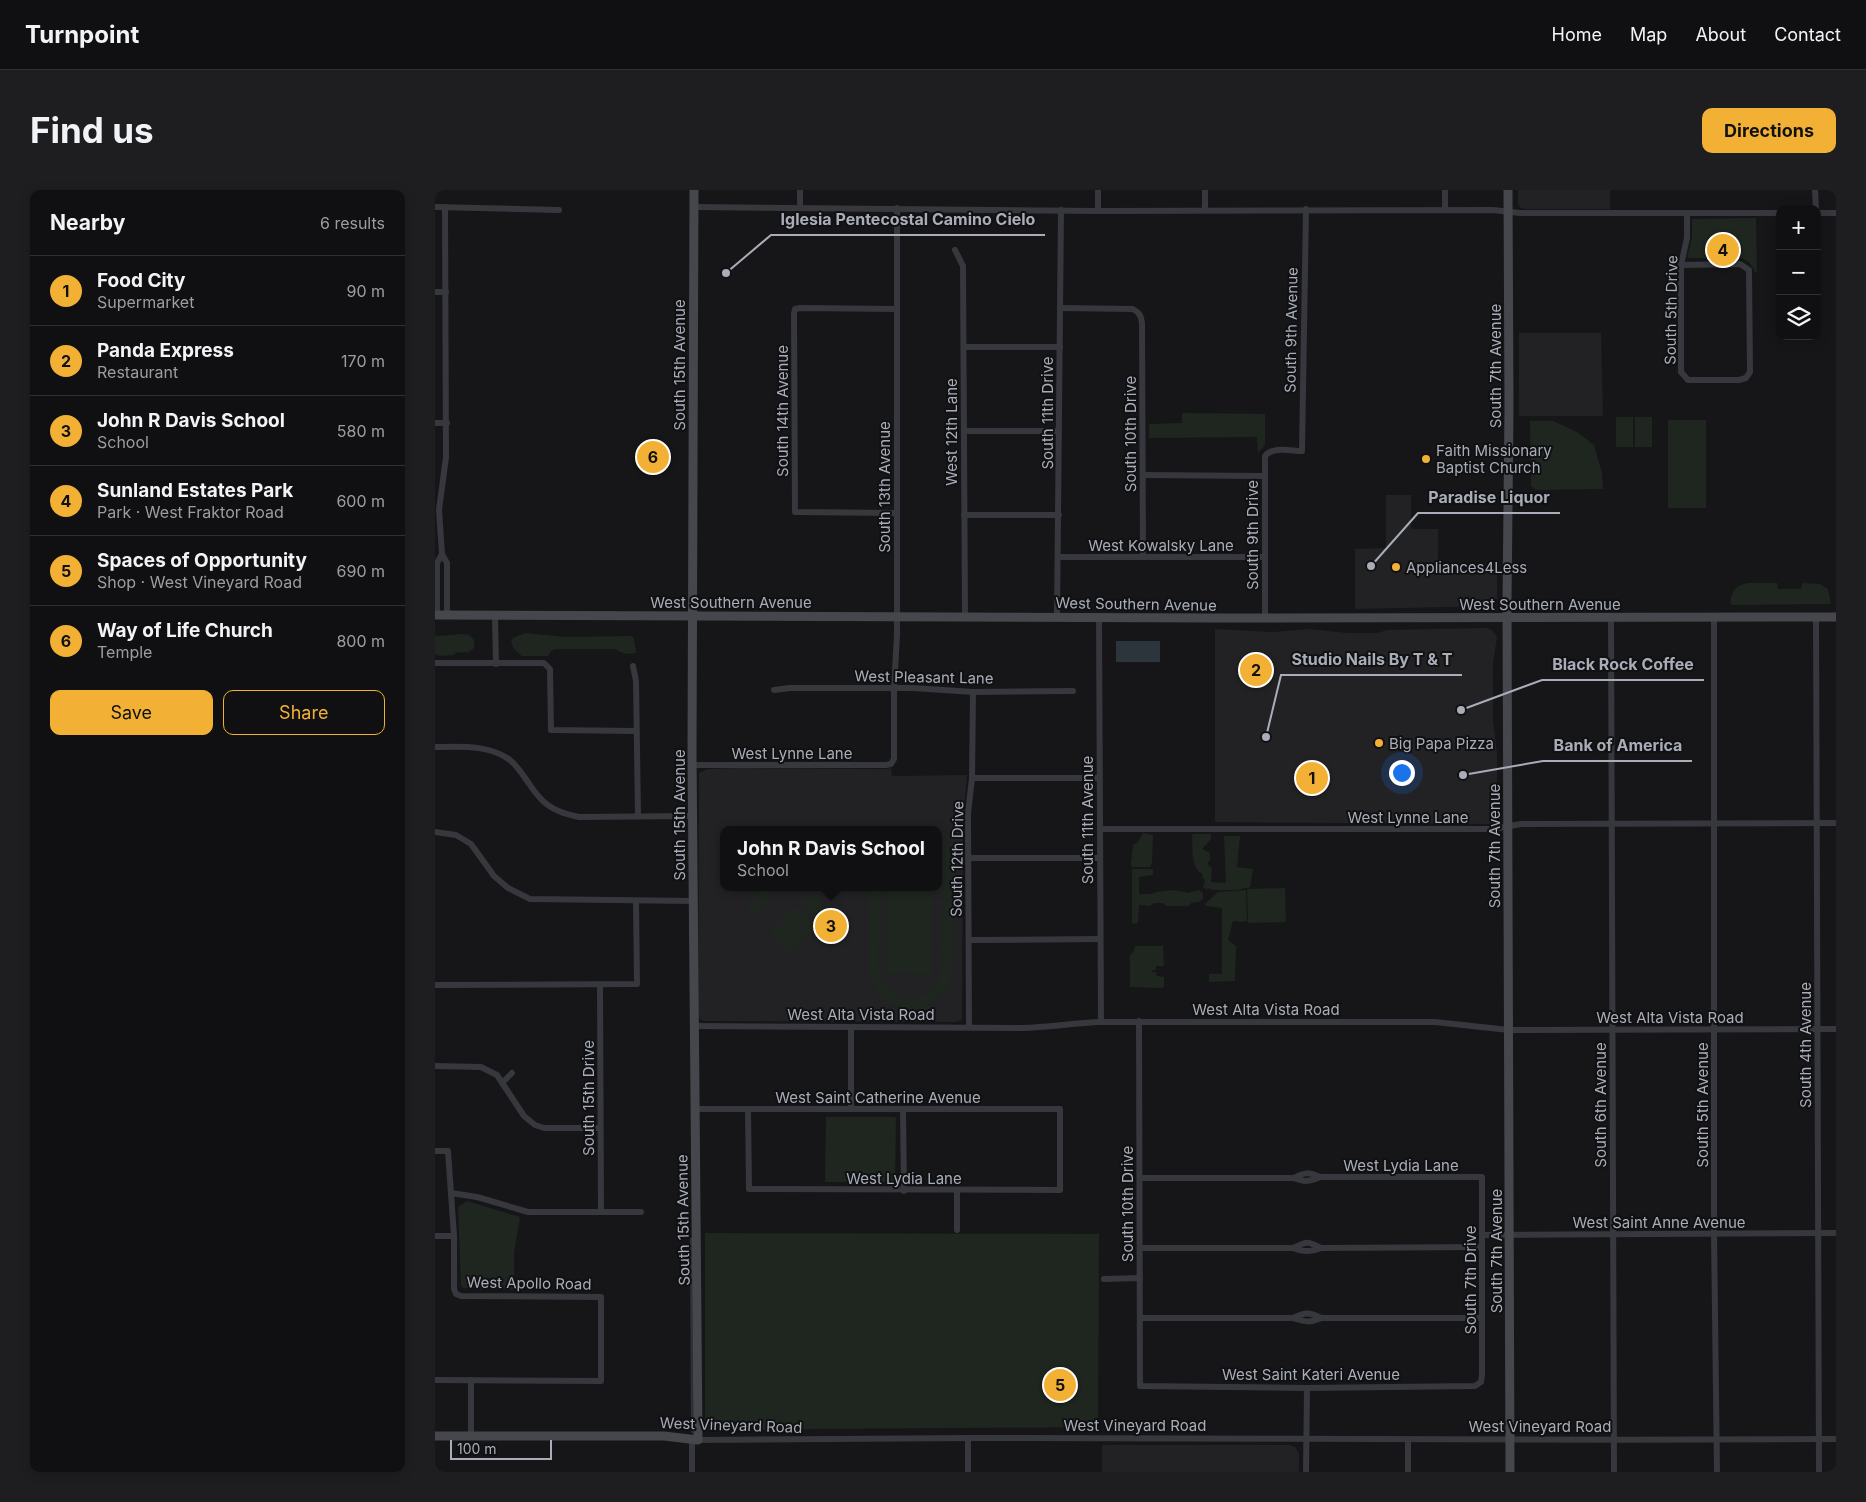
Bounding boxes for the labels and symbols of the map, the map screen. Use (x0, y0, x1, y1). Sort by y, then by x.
callout: Iglesia Pentecostal Camino Cielo (771, 204, 1045, 235)
text: Iglesia Pentecostal Camino Cielo (781, 209, 1036, 229)
pin: 4 (1707, 231, 1739, 269)
street label: South 5th Drive (1661, 255, 1681, 365)
street label: South 9th Avenue (1280, 267, 1302, 393)
street label: South 15th Avenue (670, 299, 689, 431)
street label: South 7th Avenue (1486, 304, 1505, 428)
street label: South 14th Avenue (773, 345, 792, 477)
street label: South 11th Drive (1038, 356, 1057, 470)
street label: South 10th Drive (1121, 376, 1140, 492)
street label: West 12th Lane (942, 378, 961, 486)
street label: South 13th Avenue (875, 421, 894, 553)
pin: 6 (637, 438, 669, 476)
place label: Faith Missionary Baptist Church (1436, 441, 1552, 477)
marker: Faith Missionary Baptist Church (1420, 453, 1432, 465)
street label: South 9th Drive (1243, 480, 1262, 590)
callout: Paradise Liquor (1418, 482, 1560, 513)
text: Paradise Liquor (1428, 487, 1550, 507)
street label: West Kowalsky Lane (1088, 536, 1234, 555)
place label: Appliances4Less (1406, 558, 1527, 577)
marker: Appliances4Less (1390, 561, 1402, 573)
street label: West Southern Avenue (650, 593, 812, 612)
street label: West Southern Avenue (1055, 593, 1217, 615)
street label: West Southern Avenue (1459, 595, 1621, 614)
callout: Studio Nails By T & T (1281, 644, 1462, 675)
text: Studio Nails By T & T (1292, 649, 1453, 669)
callout: Black Rock Coffee (1542, 649, 1704, 680)
pin: 2 (1240, 651, 1272, 689)
text: Black Rock Coffee (1552, 654, 1694, 674)
street label: West Pleasant Lane (854, 666, 994, 688)
callout: Bank of America (1543, 730, 1692, 761)
place label: Big Papa Pizza (1389, 734, 1494, 753)
text: Bank of America (1554, 735, 1682, 755)
marker: Big Papa Pizza (1373, 737, 1385, 749)
street label: West Lynne Lane (732, 744, 852, 763)
street label: South 15th Avenue (670, 749, 689, 881)
street label: South 11th Avenue (1078, 756, 1097, 884)
pin: 1 (1296, 759, 1328, 797)
your location (1389, 760, 1415, 786)
street label: South 7th Avenue (1485, 784, 1504, 908)
street label: South 12th Drive (946, 801, 968, 917)
street label: West Lynne Lane (1348, 808, 1468, 827)
pin: 3 (815, 907, 847, 945)
street label: South 4th Avenue (1796, 982, 1815, 1108)
street label: West Alta Vista Road (1192, 1000, 1340, 1019)
street label: West Alta Vista Road (787, 1005, 935, 1024)
street label: West Alta Vista Road (1596, 1008, 1744, 1027)
street label: South 15th Drive (579, 1040, 598, 1156)
street label: South 6th Avenue (1591, 1042, 1610, 1168)
street label: South 5th Avenue (1693, 1042, 1712, 1168)
street label: West Saint Catherine Avenue (775, 1088, 981, 1107)
street label: South 10th Drive (1118, 1146, 1137, 1262)
street label: South 15th Avenue (672, 1154, 694, 1286)
street label: West Lydia Lane (1343, 1156, 1459, 1175)
street label: West Lydia Lane (846, 1169, 962, 1188)
street label: South 7th Avenue (1487, 1189, 1506, 1313)
street label: West Saint Anne Avenue (1572, 1213, 1746, 1232)
street label: South 7th Drive (1461, 1225, 1480, 1335)
street label: West Apollo Road (466, 1272, 592, 1294)
street label: West Saint Kateri Avenue (1222, 1365, 1400, 1384)
pin: 5 (1044, 1366, 1076, 1404)
street label: West Vineyard Road (659, 1413, 803, 1437)
street label: West Vineyard Road (1064, 1416, 1206, 1435)
street label: West Vineyard Road (1469, 1417, 1611, 1436)
scale bar (450, 1437, 553, 1460)

